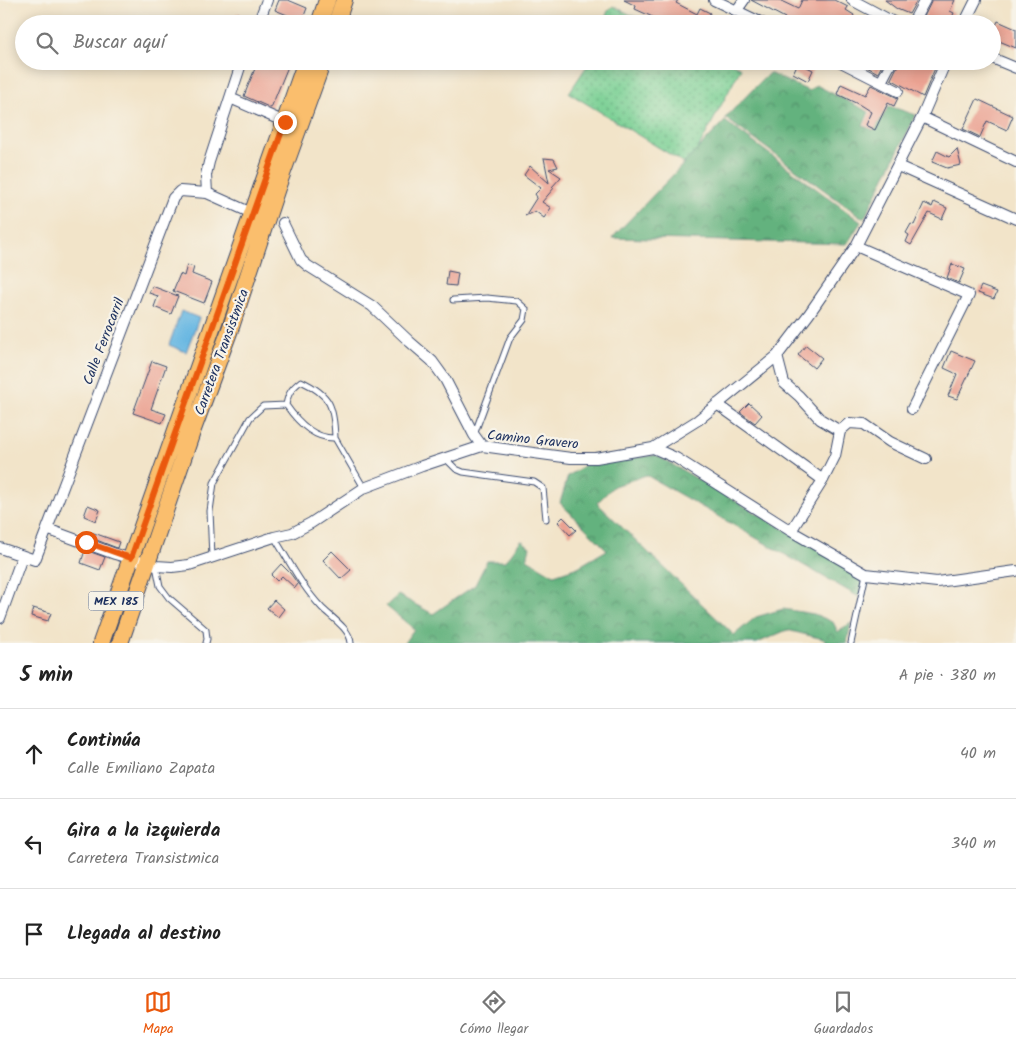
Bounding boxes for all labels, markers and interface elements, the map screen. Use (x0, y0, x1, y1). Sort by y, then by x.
search box (15, 15, 1001, 70)
text: Buscar aquí (73, 28, 165, 58)
icon: search (33, 29, 61, 57)
route end (274, 111, 297, 134)
street label: Carretera Transistmica (189, 286, 255, 419)
street label: Calle Ferrocarril (77, 294, 131, 388)
street label: Camino Gravero (486, 424, 580, 456)
route start (75, 531, 98, 554)
road number: MEX 185 (88, 592, 144, 610)
text: 5 min (20, 659, 73, 692)
text: A pie · 380 m (899, 663, 996, 688)
text: Continúa (67, 726, 141, 756)
icon: ahead (20, 740, 48, 768)
text: 40 m (960, 741, 996, 766)
text: Calle Emiliano Zapata (67, 756, 215, 781)
text: Gira a la izquierda (67, 816, 220, 846)
icon: left (20, 830, 48, 858)
text: 340 m (951, 831, 996, 856)
text: Carretera Transistmica (67, 846, 219, 871)
text: Llegada al destino (67, 919, 221, 949)
icon: arrive (20, 920, 48, 948)
tab: Mapa (143, 988, 174, 1040)
tab: Cómo llegar (459, 988, 528, 1040)
tab: Guardados (814, 988, 873, 1040)

